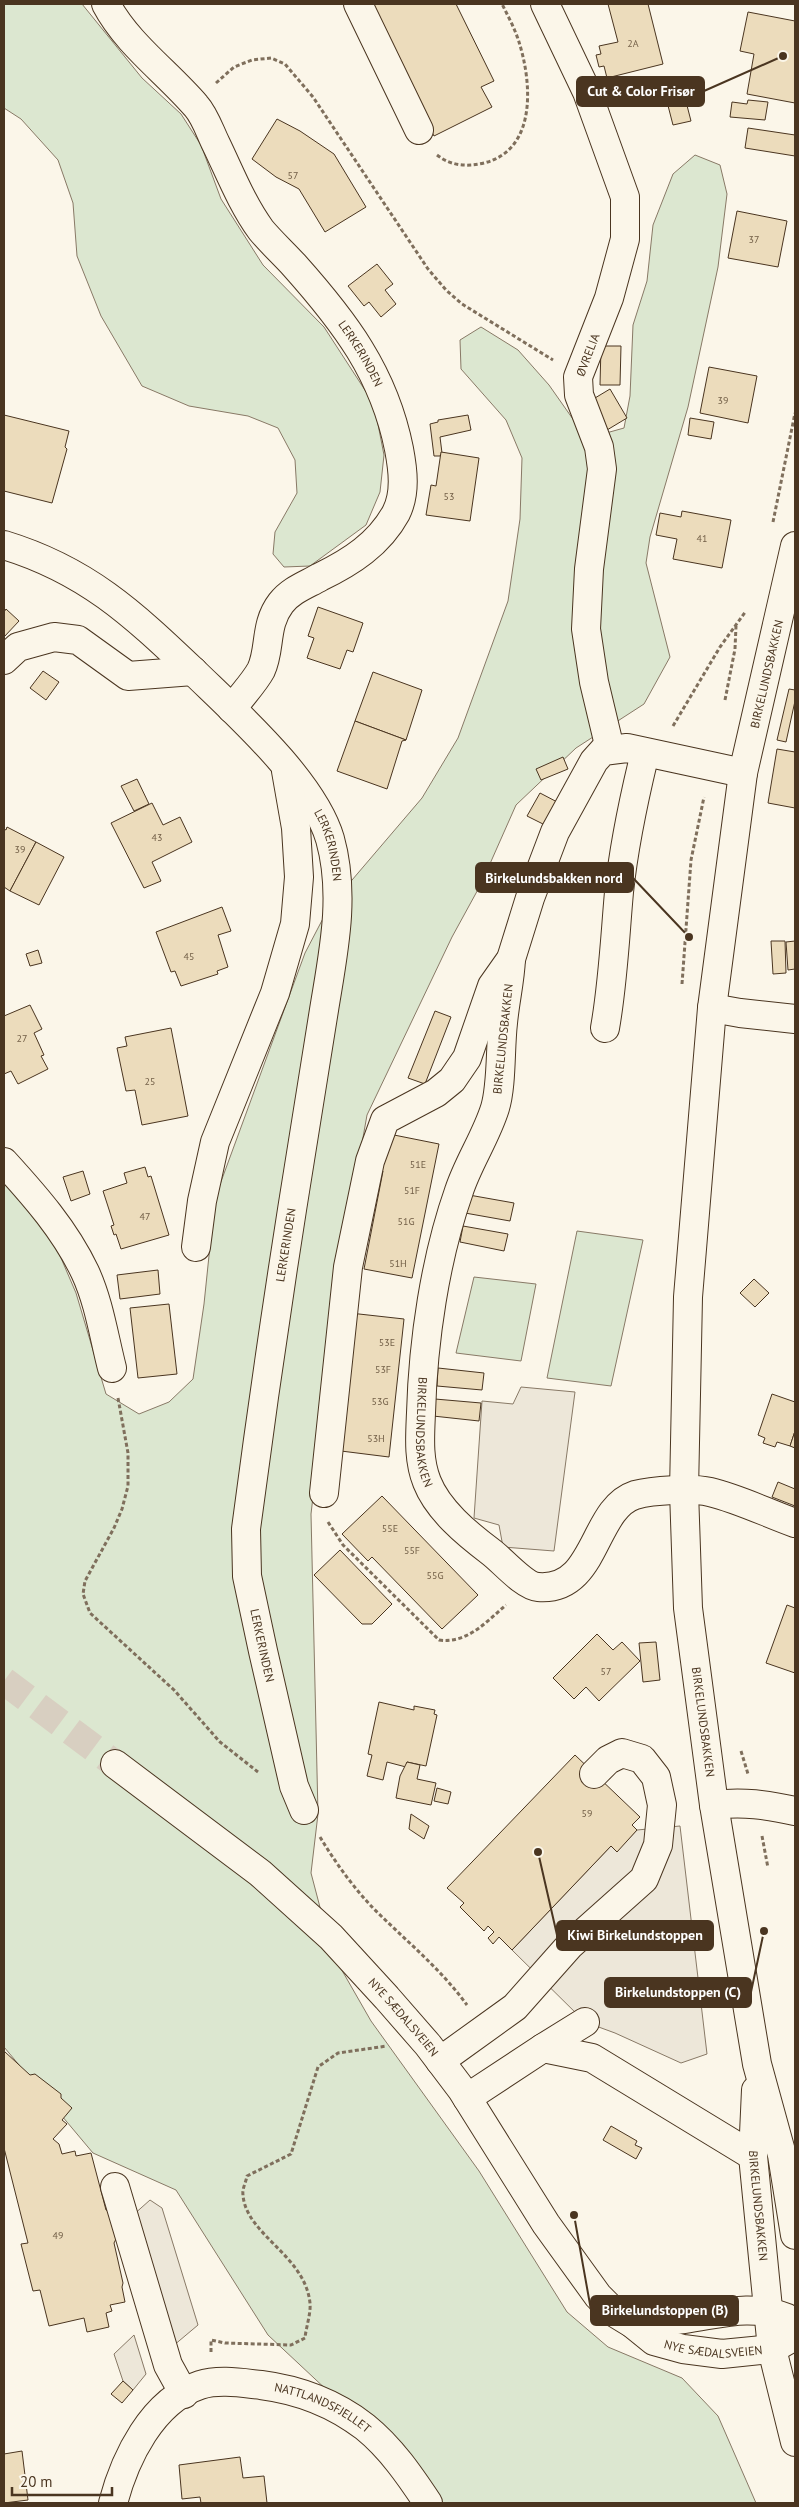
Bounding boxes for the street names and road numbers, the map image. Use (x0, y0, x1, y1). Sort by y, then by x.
street label: LERKERINDEN (335, 317, 386, 389)
street label: ØVRELIA (572, 331, 603, 379)
street label: BIRKELUNDSBAKKEN (747, 618, 786, 730)
street label: LERKERINDEN (311, 806, 345, 882)
street label: BIRKELUNDSBAKKEN (489, 983, 516, 1095)
street label: LERKERINDEN (272, 1207, 299, 1283)
street label: BIRKELUNDSBAKKEN (413, 1376, 436, 1489)
street label: LERKERINDEN (247, 1607, 278, 1684)
street label: BIRKELUNDSBAKKEN (689, 1666, 718, 1778)
street label: NYE SÆDALSVEIEN (365, 1975, 442, 2059)
street label: BIRKELUNDSBAKKEN (746, 2150, 771, 2262)
street label: NYE SÆDALSVEIEN (662, 2336, 763, 2361)
street label: NATTLANDSFJELLET (273, 2379, 374, 2436)

